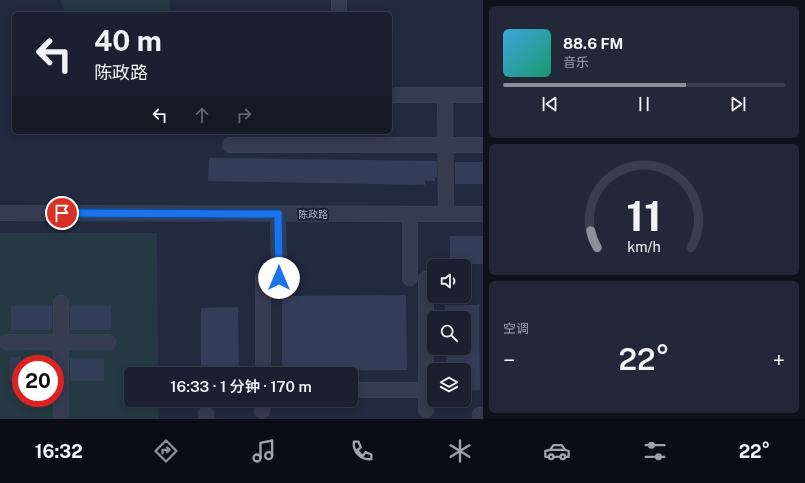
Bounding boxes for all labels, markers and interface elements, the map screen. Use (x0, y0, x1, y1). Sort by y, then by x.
text: 40 m (94, 24, 162, 57)
icon: left (28, 28, 80, 80)
text: 88.6 FM (563, 35, 623, 52)
text: 音乐 (563, 55, 589, 70)
text: 陈政路 (94, 62, 148, 83)
icon: previous (539, 93, 561, 115)
icon: pause (633, 93, 655, 115)
icon: next (727, 93, 749, 115)
icon: left (149, 104, 171, 126)
icon: ahead (191, 104, 213, 126)
icon: right (233, 104, 255, 126)
text: 11 (626, 190, 662, 239)
pin (45, 196, 79, 230)
icon: arrive (51, 202, 73, 224)
street label: 陈政路 (298, 208, 328, 220)
text: km/h (627, 237, 661, 254)
position arrow (258, 257, 300, 299)
map controls (427, 259, 471, 407)
button: sound (427, 259, 471, 303)
button: search (427, 311, 471, 355)
text: 空调 (503, 321, 529, 336)
text: 22° (618, 341, 670, 377)
text: − (503, 347, 515, 373)
text: + (773, 347, 785, 373)
speed limit sign: 20 (12, 355, 64, 407)
button: layers (427, 363, 471, 407)
text: 16:33 · 1 分钟 · 170 m (170, 378, 312, 395)
icon: directions (152, 437, 180, 465)
icon: music (250, 437, 278, 465)
icon: phone (348, 437, 376, 465)
icon: climate (446, 437, 474, 465)
icon: car (543, 437, 571, 465)
icon: filters (641, 437, 669, 465)
text: 16:32 (35, 441, 83, 462)
text: 22° (739, 441, 770, 462)

